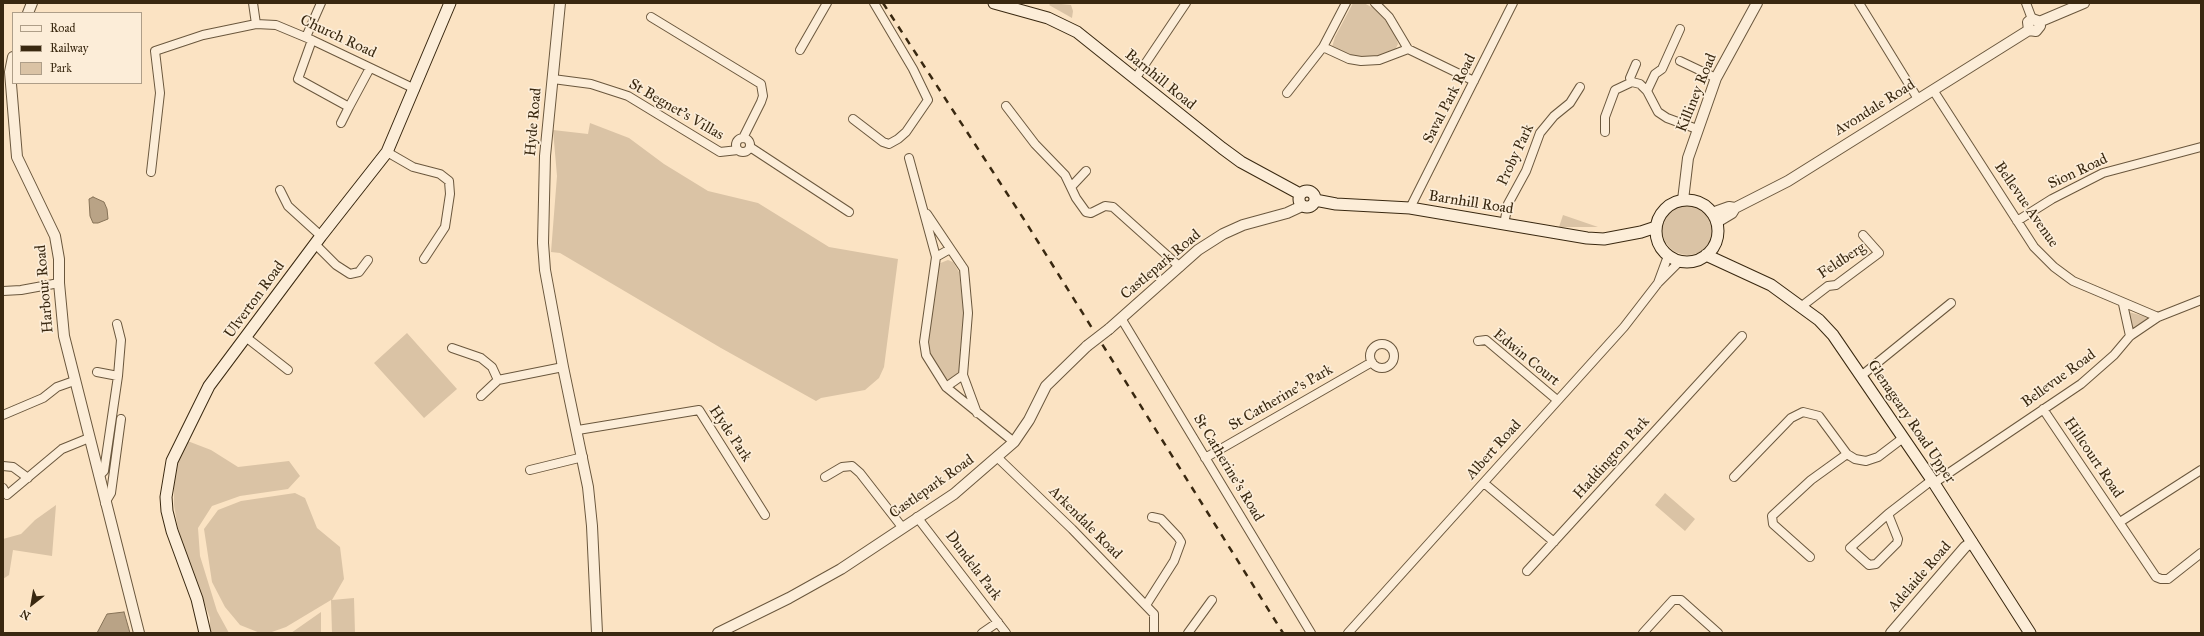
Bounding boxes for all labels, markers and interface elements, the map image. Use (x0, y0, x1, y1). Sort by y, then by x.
legend (12, 12, 142, 84)
street label: Church Road (297, 12, 379, 62)
text: Road (50, 21, 76, 35)
text: Railway (50, 41, 88, 55)
street label: Barnhill Road (1121, 46, 1199, 114)
street label: Saval Park Road (1420, 51, 1480, 147)
street label: Killiney Road (1673, 51, 1721, 135)
text: Park (50, 61, 72, 75)
street label: St Begnet's Villas (625, 76, 727, 144)
street label: Avondale Road (1831, 76, 1919, 140)
street label: Hyde Road (522, 87, 546, 157)
street label: Proby Park (1494, 121, 1538, 189)
street label: Sion Road (2045, 150, 2111, 194)
street label: Bellevue Avenue (1990, 159, 2062, 251)
street label: Barnhill Road (1427, 187, 1515, 219)
street label: Castlepark Road (1117, 226, 1205, 304)
street label: Feldberg (1815, 239, 1869, 283)
street label: Harbour Road (32, 244, 58, 334)
street label: Ulverton Road (221, 258, 289, 342)
street label: Edwin Court (1489, 326, 1563, 390)
street label: Bellevue Road (2018, 346, 2100, 412)
street label: Glenageary Road Upper (1863, 357, 1959, 487)
street label: St Catherine's Park (1226, 361, 1336, 435)
street label: Hyde Park (705, 403, 755, 465)
street label: St Catherine's Road (1189, 411, 1267, 525)
street label: Haddington Park (1570, 413, 1654, 503)
street label: Hillcourt Road (2059, 414, 2127, 502)
street label: Albert Road (1463, 417, 1525, 483)
street label: Castlepark Road (886, 451, 978, 523)
street label: Arkendale Road (1045, 483, 1125, 563)
street label: Dundela Park (941, 528, 1005, 604)
street label: Adelaide Road (1885, 538, 1955, 616)
north arrow (12, 584, 52, 624)
text: N (18, 607, 33, 623)

